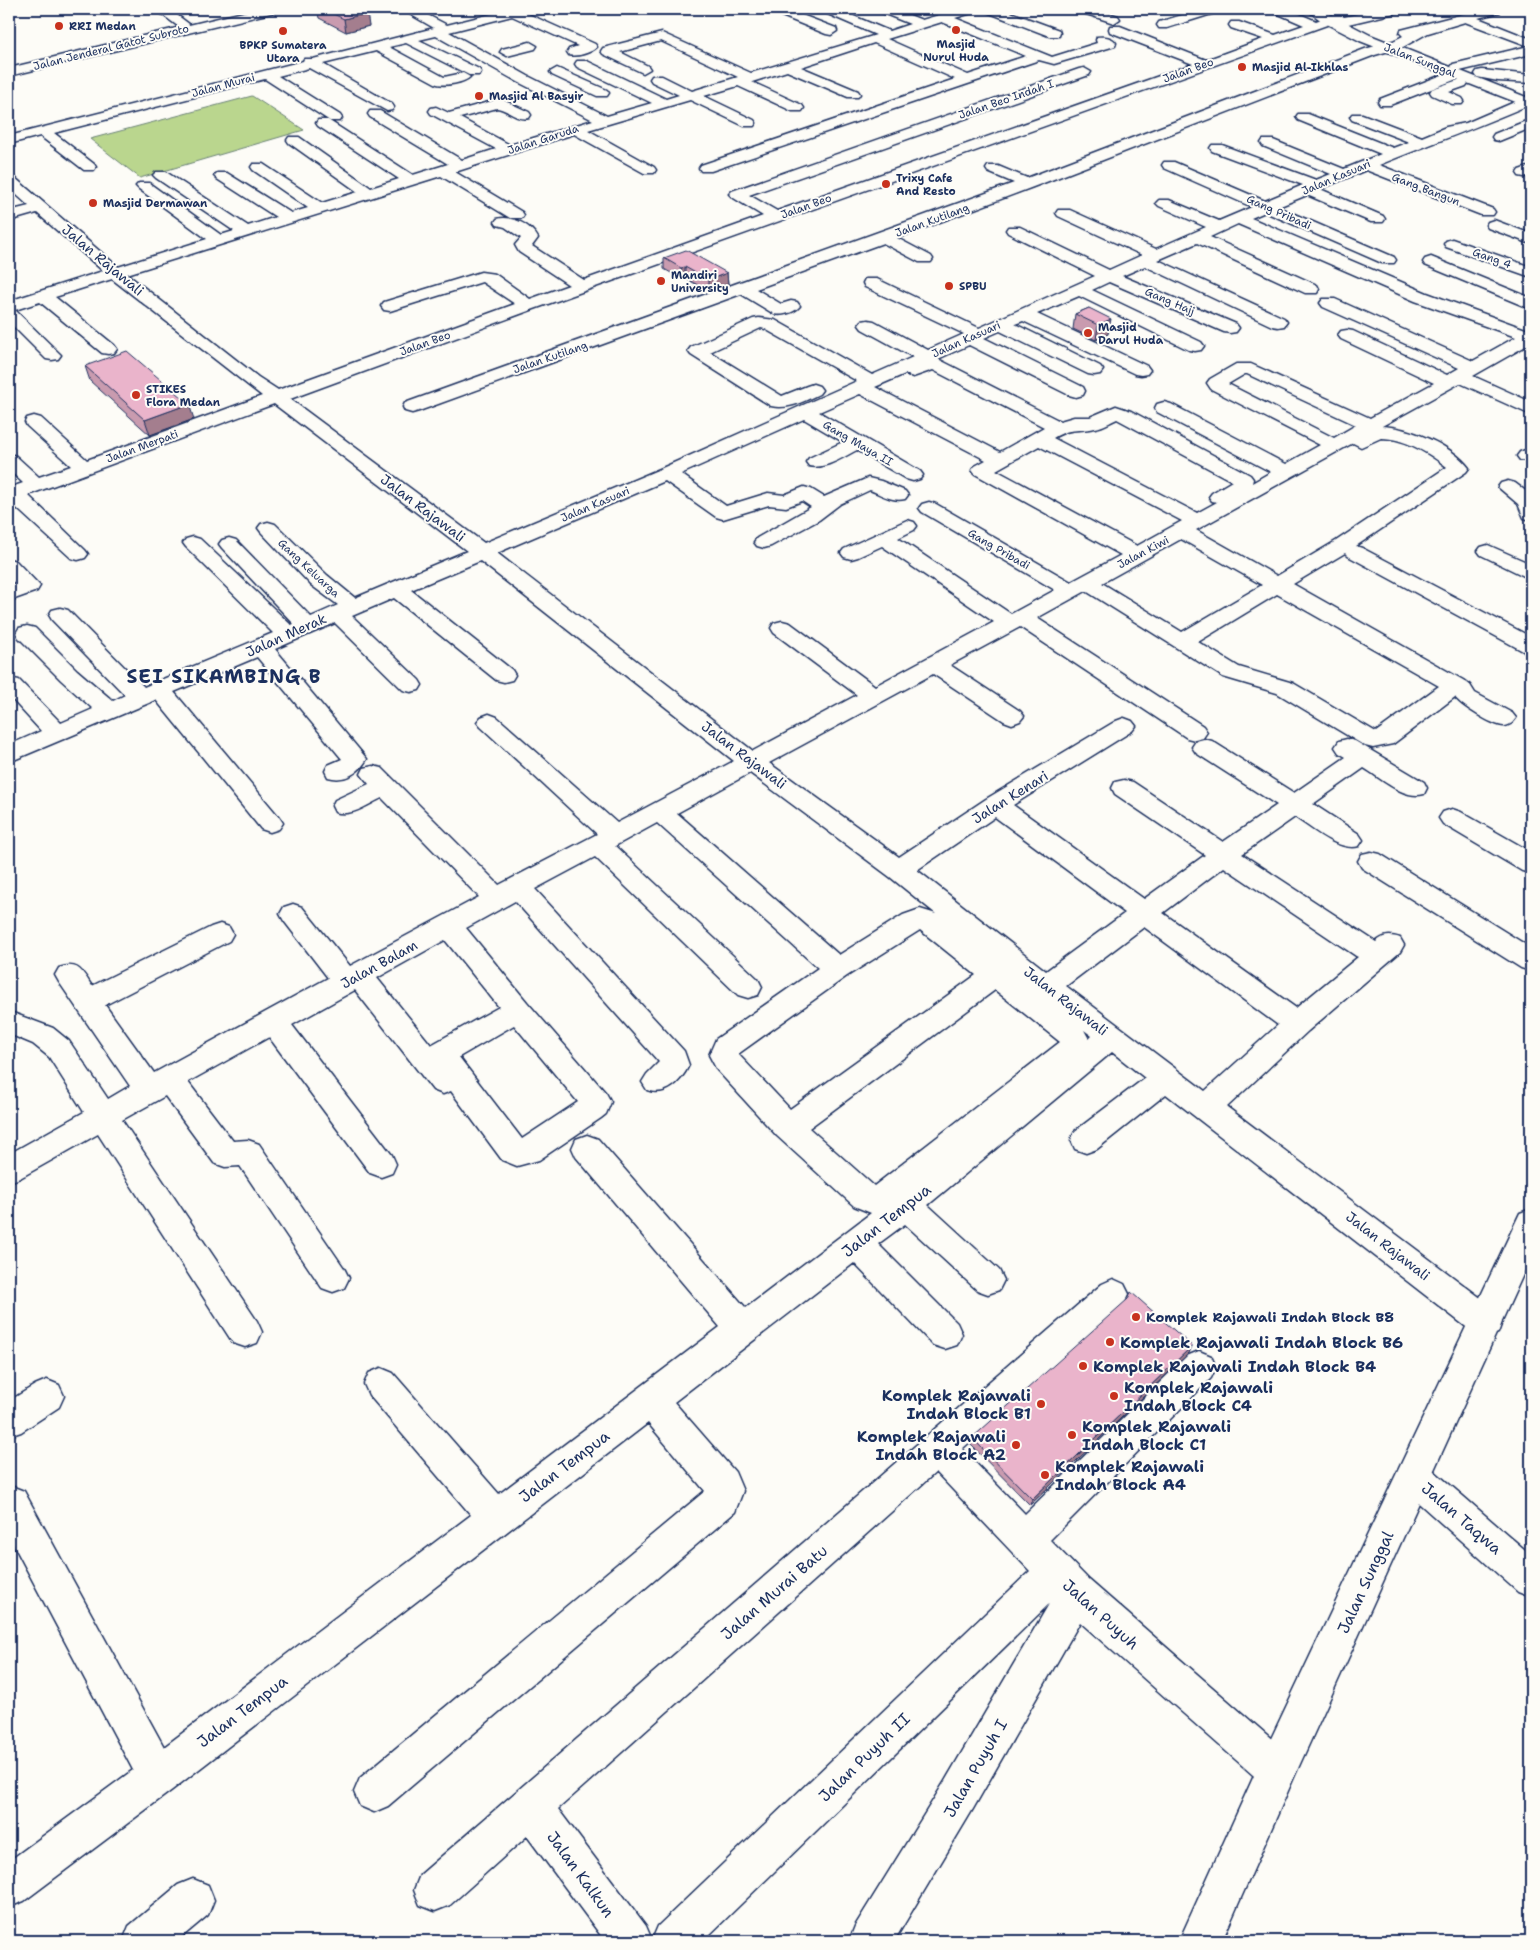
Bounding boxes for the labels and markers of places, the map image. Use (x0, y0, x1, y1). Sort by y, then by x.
place label: RRI Medan (69, 19, 136, 34)
marker: RRI Medan (53, 20, 65, 32)
marker: Masjid Nurul Huda (950, 24, 962, 36)
marker: BPKP Sumatera Utara (277, 25, 289, 37)
place label: Masjid Nurul Huda (923, 37, 989, 65)
place label: BPKP Sumatera Utara (240, 38, 327, 66)
place label: Masjid Al-Ikhlas (1252, 60, 1348, 75)
marker: Masjid Al-Ikhlas (1236, 61, 1248, 73)
place label: Masjid Al Basyir (489, 89, 583, 104)
marker: Masjid Al Basyir (473, 90, 485, 102)
place label: Trixy Cafe And Resto (896, 171, 956, 199)
marker: Trixy Cafe And Resto (880, 178, 892, 190)
place label: Masjid Dermawan (103, 196, 208, 211)
marker: Masjid Dermawan (87, 197, 99, 209)
place label: Mandiri University (671, 268, 729, 296)
marker: Mandiri University (655, 275, 667, 287)
place label: SPBU (959, 279, 987, 294)
marker: SPBU (943, 280, 955, 292)
place label: Masjid Darul Huda (1098, 320, 1164, 348)
marker: Masjid Darul Huda (1082, 327, 1094, 339)
place label: STIKES Flora Medan (146, 382, 221, 410)
marker: STIKES Flora Medan (130, 389, 142, 401)
place label: Komplek Rajawali Indah Block B8 (1146, 1308, 1394, 1326)
marker: Komplek Rajawali Indah Block B8 (1130, 1311, 1142, 1323)
place label: Komplek Rajawali Indah Block B6 (1120, 1332, 1403, 1353)
marker: Komplek Rajawali Indah Block B6 (1104, 1336, 1116, 1348)
place label: Komplek Rajawali Indah Block B4 (1093, 1356, 1376, 1377)
marker: Komplek Rajawali Indah Block B4 (1077, 1360, 1089, 1372)
place label: Komplek Rajawali Indah Block C4 (1124, 1377, 1273, 1416)
place label: Komplek Rajawali Indah Block B1 (882, 1385, 1031, 1424)
marker: Komplek Rajawali Indah Block C4 (1108, 1390, 1120, 1402)
marker: Komplek Rajawali Indah Block B1 (1035, 1398, 1047, 1410)
place label: Komplek Rajawali Indah Block C1 (1082, 1416, 1231, 1455)
place label: Komplek Rajawali Indah Block A2 (857, 1426, 1006, 1465)
marker: Komplek Rajawali Indah Block C1 (1066, 1429, 1078, 1441)
marker: Komplek Rajawali Indah Block A2 (1010, 1439, 1022, 1451)
place label: Komplek Rajawali Indah Block A4 (1055, 1456, 1204, 1495)
marker: Komplek Rajawali Indah Block A4 (1039, 1469, 1051, 1481)

